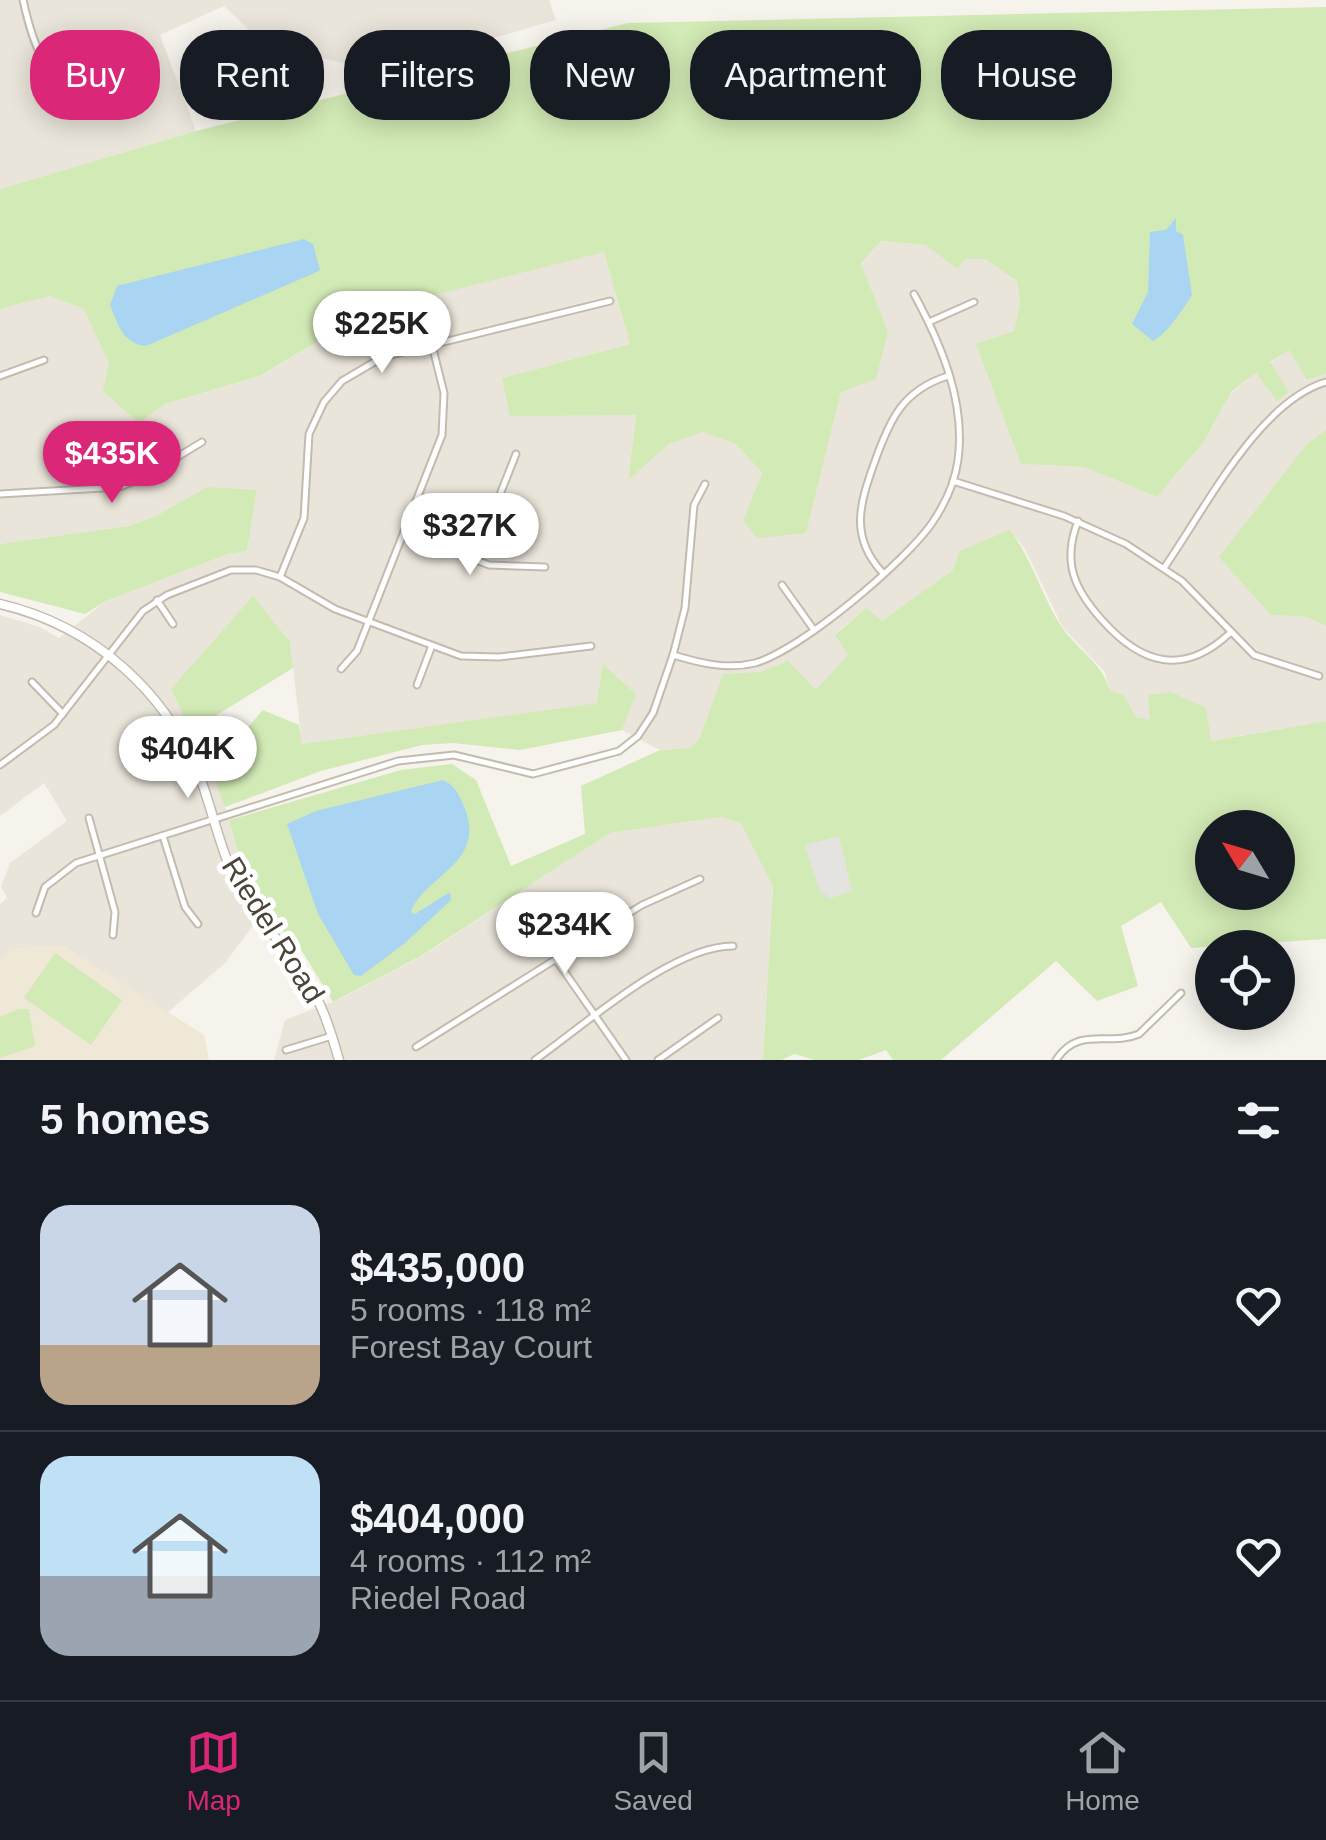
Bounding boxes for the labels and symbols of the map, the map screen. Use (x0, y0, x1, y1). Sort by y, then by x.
pin: $225K (312, 291, 452, 376)
pin: $435K (42, 421, 182, 506)
pin: $327K (400, 493, 540, 578)
pin: $404K (118, 716, 258, 801)
north arrow (1195, 810, 1295, 910)
street label: Riedel Road (216, 851, 331, 1008)
pin: $234K (495, 892, 635, 977)

